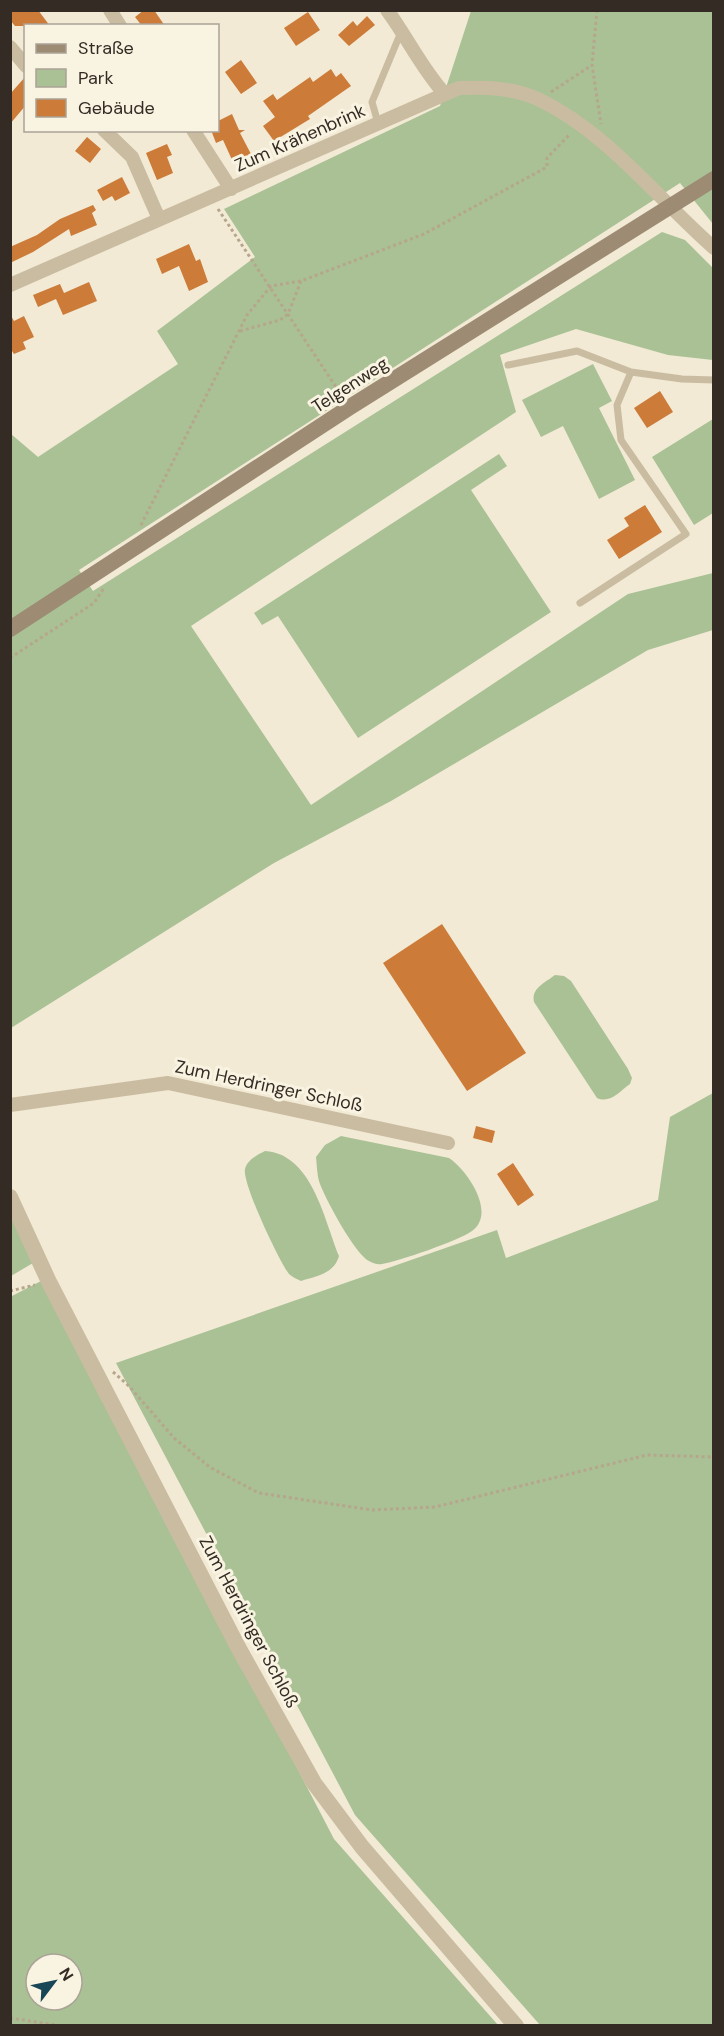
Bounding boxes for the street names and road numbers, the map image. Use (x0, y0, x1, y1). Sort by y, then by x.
street label: Zum Krähenbrink (231, 98, 369, 178)
street label: Telgenweg (307, 351, 393, 419)
street label: Zum Herdringer Schloß (173, 1054, 365, 1118)
street label: Zum Herdringer Schloß (194, 1532, 305, 1712)

